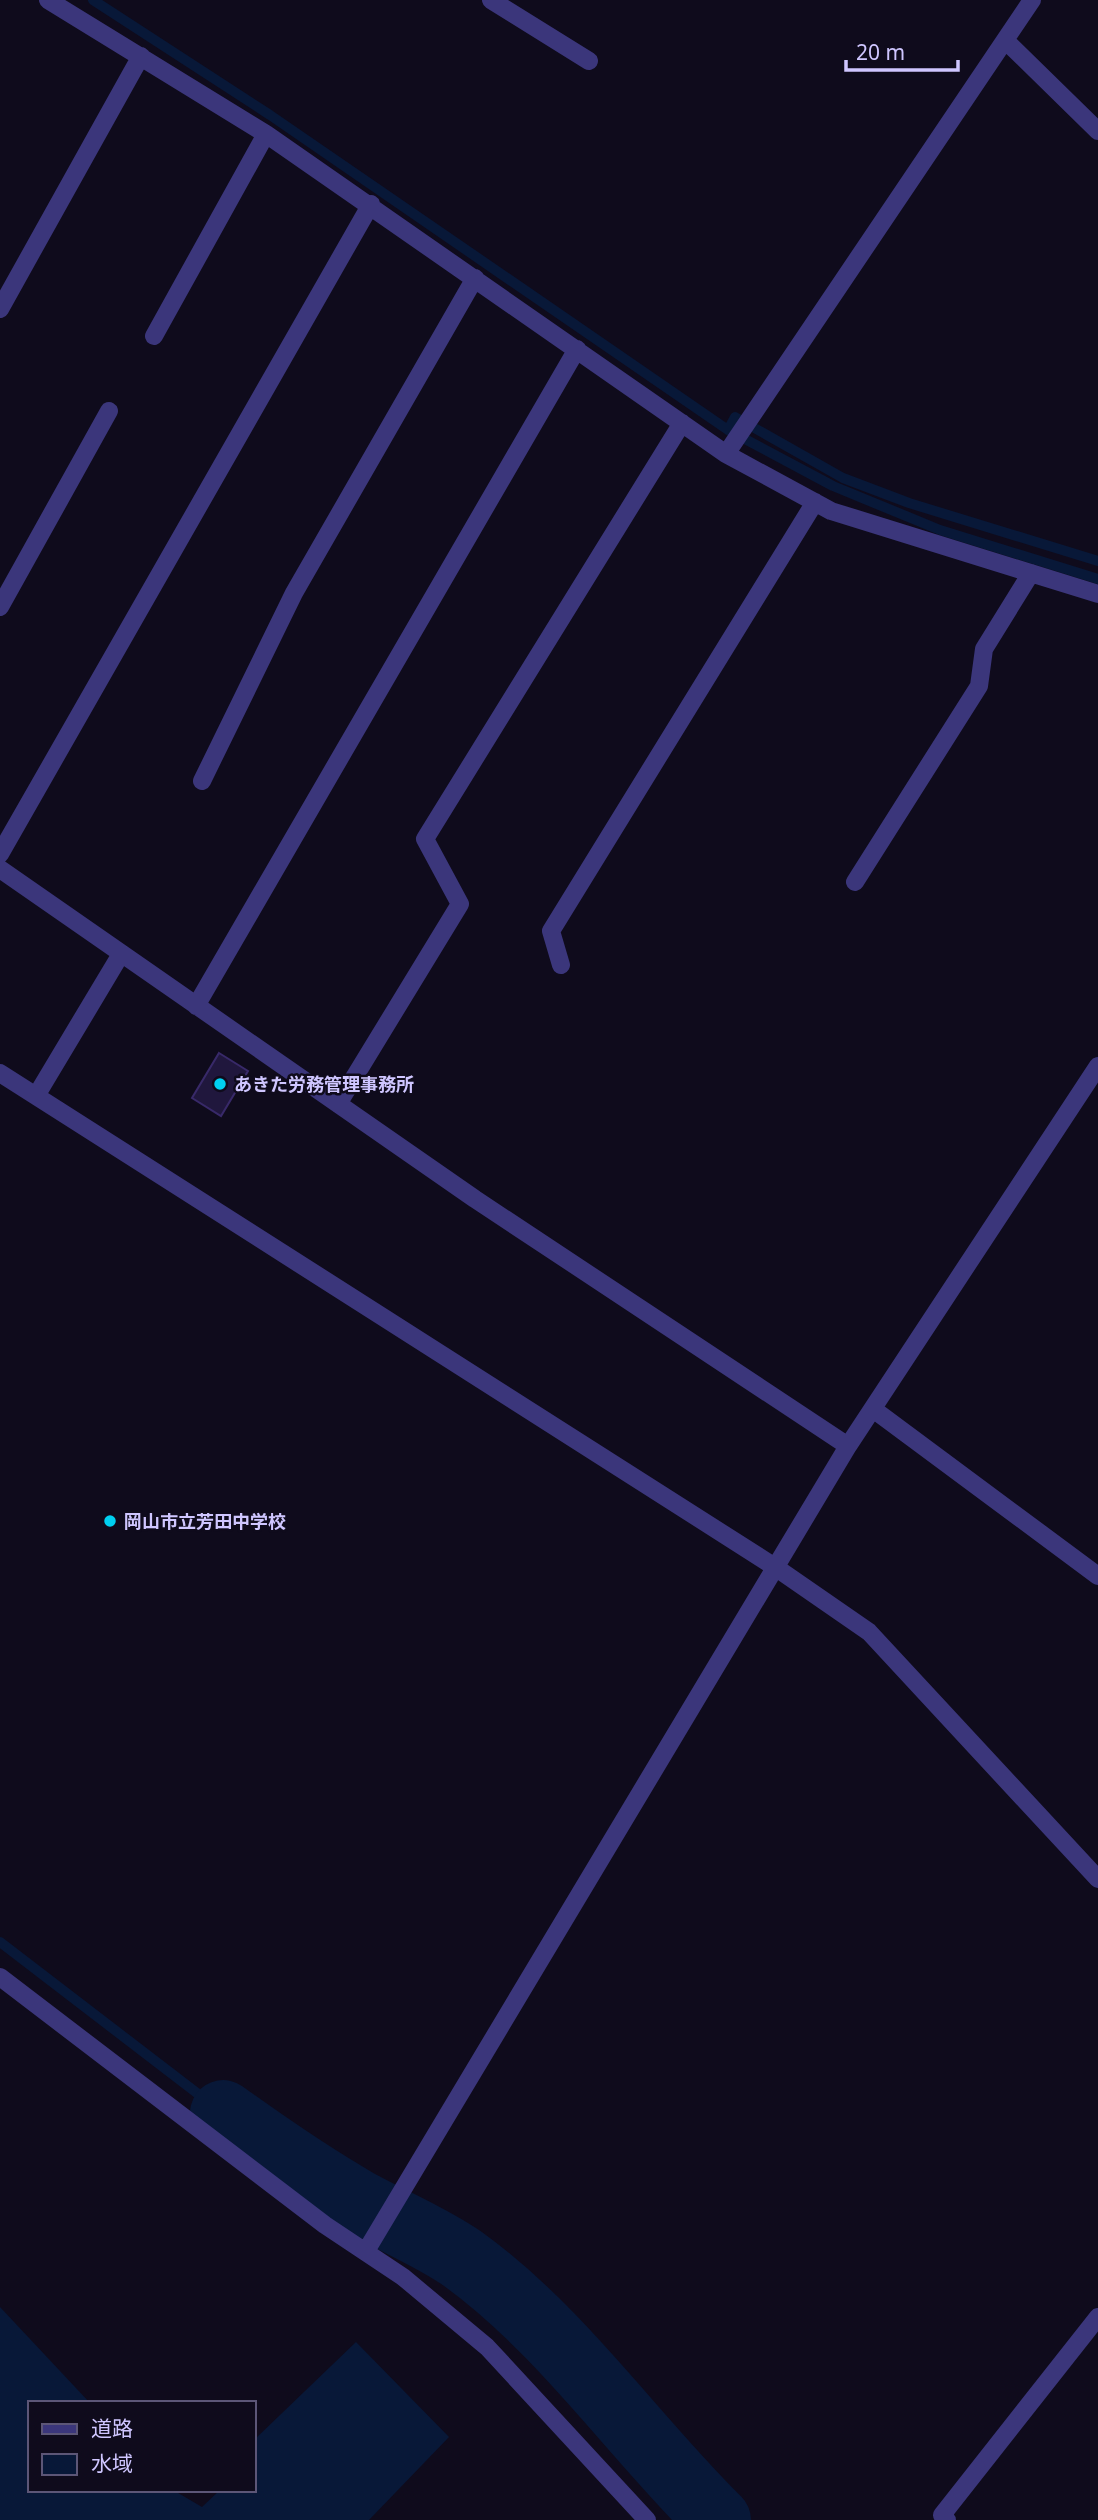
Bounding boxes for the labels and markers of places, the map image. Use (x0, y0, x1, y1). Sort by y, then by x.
place label: あきた労務管理事務所 (234, 1072, 414, 1096)
marker: あきた労務管理事務所 (212, 1076, 228, 1092)
place label: 岡山市立芳田中学校 (124, 1509, 286, 1533)
marker: 岡山市立芳田中学校 (102, 1513, 118, 1529)

